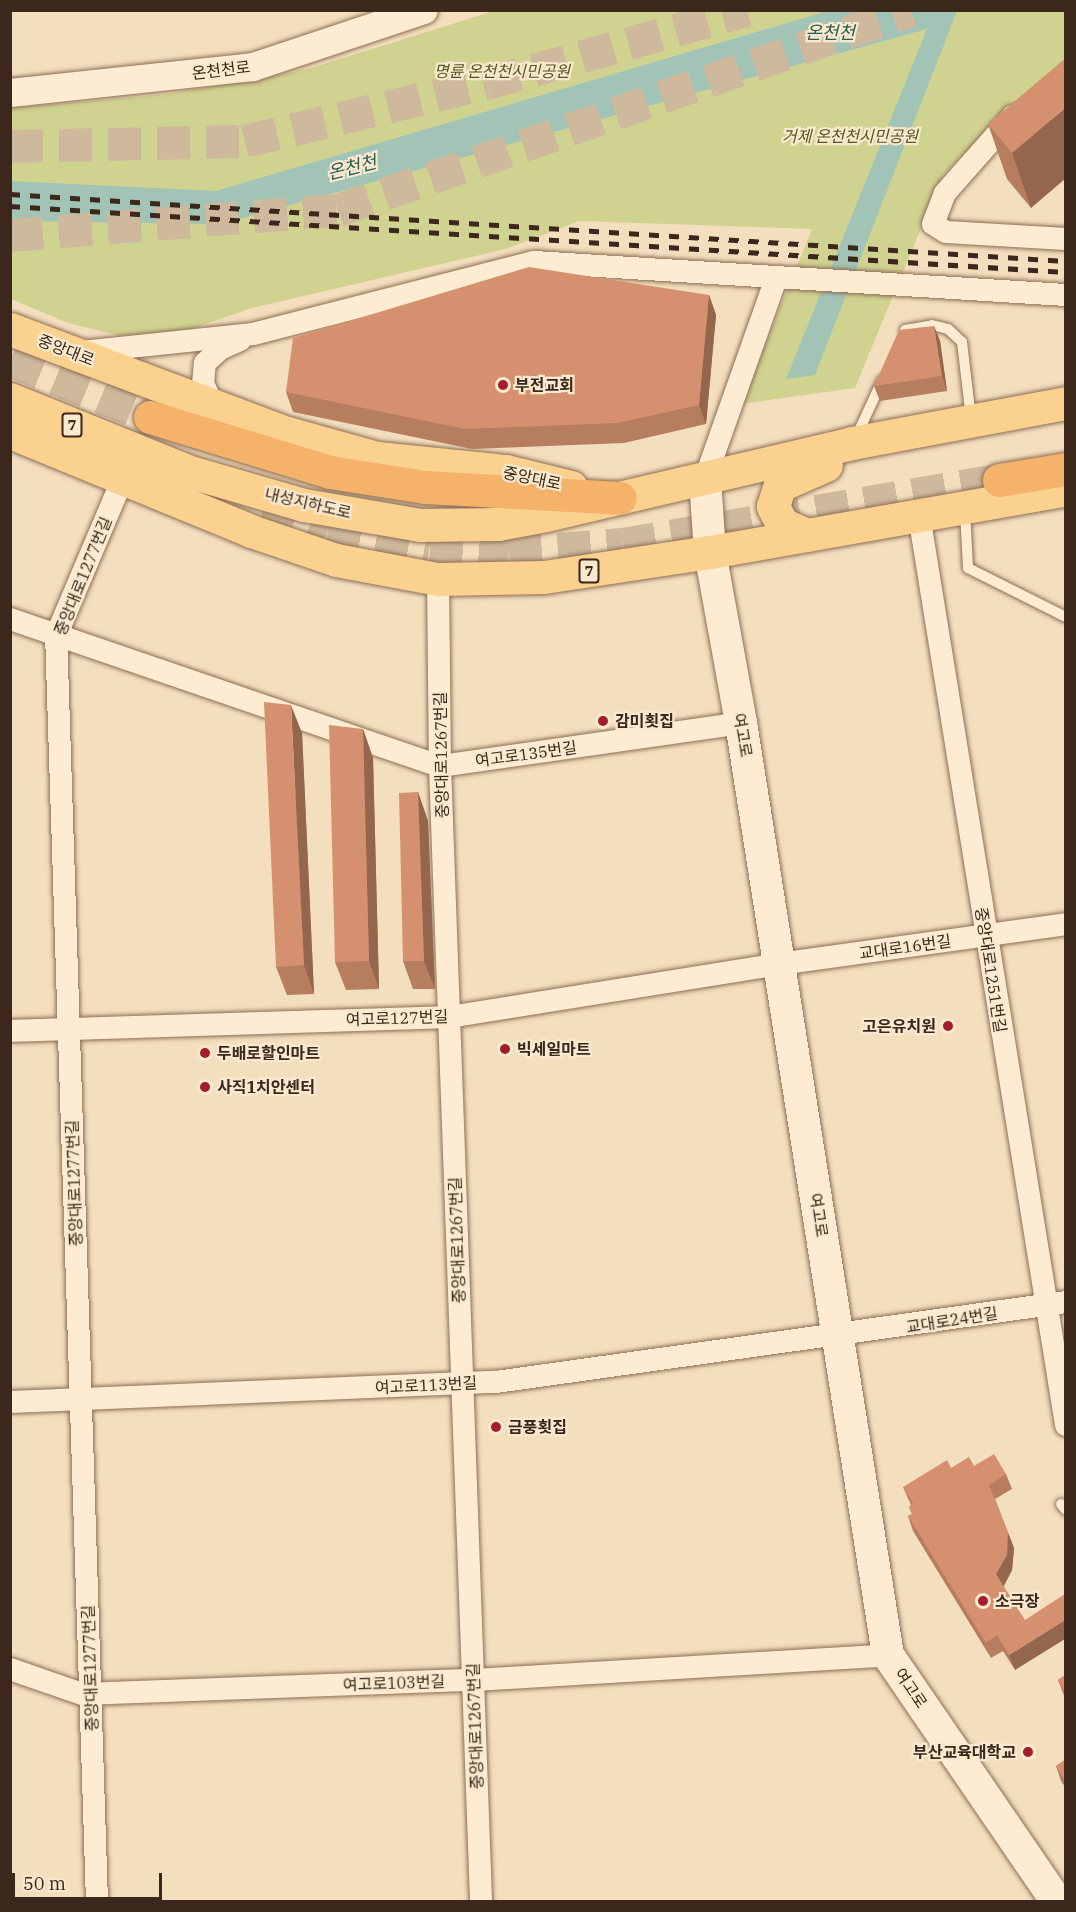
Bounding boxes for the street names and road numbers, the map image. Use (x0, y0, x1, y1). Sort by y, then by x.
street label: 온천천로 (191, 57, 251, 83)
street label: 중앙대로 (35, 330, 97, 370)
road number: 7 (62, 413, 82, 437)
street label: 중앙대로 (501, 462, 563, 494)
street label: 내성지하도로 (263, 484, 353, 522)
street label: 중앙대로1277번길 (50, 514, 116, 638)
road number: 7 (578, 559, 600, 583)
street label: 중앙대로1267번길 (430, 691, 452, 819)
street label: 여고로 (730, 712, 756, 758)
street label: 여고로135번길 (474, 737, 578, 771)
street label: 중앙대로1251번길 (972, 906, 1010, 1034)
street label: 교대로16번길 (858, 931, 952, 963)
street label: 여고로127번길 (345, 1007, 449, 1029)
street label: 중앙대로1277번길 (62, 1119, 86, 1247)
street label: 중앙대로1267번길 (445, 1176, 469, 1304)
street label: 여고로 (806, 1192, 832, 1238)
street label: 교대로24번길 (905, 1303, 999, 1337)
street label: 여고로113번길 (374, 1373, 478, 1397)
street label: 중앙대로1277번길 (78, 1604, 102, 1732)
street label: 중앙대로1267번길 (463, 1662, 487, 1790)
street label: 여고로 (891, 1664, 931, 1712)
street label: 여고로103번길 (342, 1672, 446, 1694)

